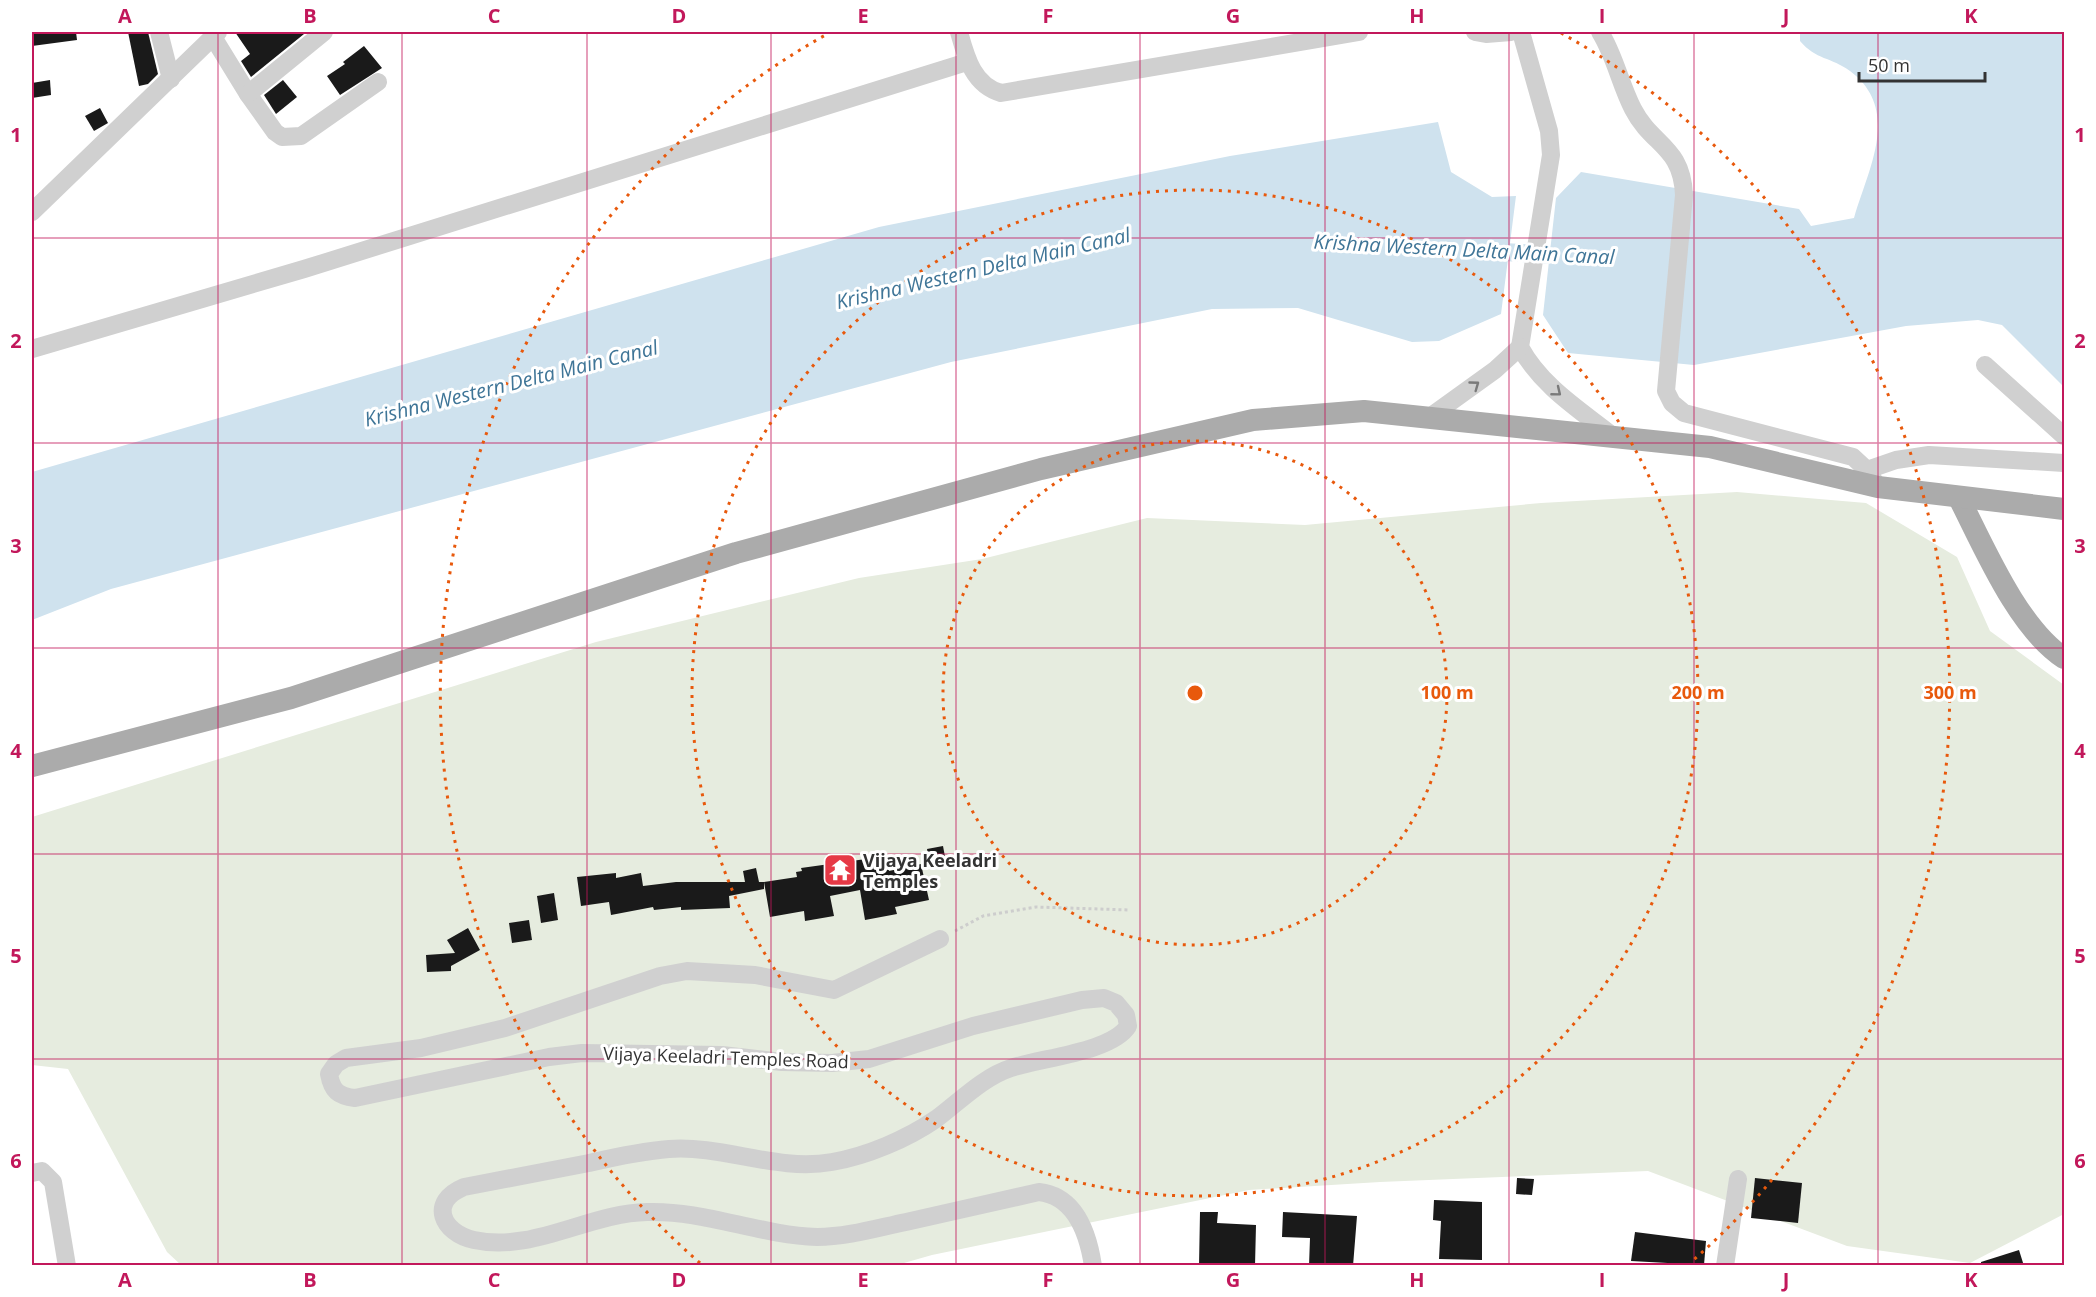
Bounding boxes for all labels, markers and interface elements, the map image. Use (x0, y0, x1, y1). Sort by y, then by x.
text: A (118, 2, 132, 29)
text: B (303, 2, 317, 29)
text: C (488, 2, 501, 29)
text: D (672, 2, 686, 29)
text: E (857, 2, 869, 29)
text: F (1043, 2, 1053, 29)
text: G (1226, 2, 1240, 29)
text: H (1409, 2, 1425, 29)
text: I (1599, 2, 1605, 29)
text: J (1781, 2, 1789, 29)
text: K (1964, 2, 1978, 29)
scale bar (1859, 45, 1985, 83)
text: 50 m (1868, 53, 1910, 77)
text: 1 (10, 121, 22, 148)
text: 1 (2074, 121, 2086, 148)
water label: Krishna Western Delta Main Canal (833, 221, 1134, 315)
water label: Krishna Western Delta Main Canal (1313, 228, 1616, 270)
text: 2 (10, 327, 22, 354)
text: 2 (2074, 327, 2086, 354)
water label: Krishna Western Delta Main Canal (362, 333, 661, 433)
one-way arrow (1468, 381, 1479, 392)
one-way arrow (1550, 384, 1561, 395)
text: 3 (10, 532, 22, 559)
text: 3 (2074, 532, 2086, 559)
text: 100 m (1420, 680, 1474, 704)
text: 200 m (1671, 680, 1725, 704)
text: 300 m (1923, 680, 1977, 704)
centre of rings (1185, 683, 1205, 703)
text: 4 (10, 737, 22, 764)
text: 4 (2074, 737, 2086, 764)
place label: Vijaya Keeladri Temples (863, 848, 997, 893)
temple icon: Vijaya Keeladri Temples (822, 852, 858, 888)
text: 5 (10, 942, 22, 969)
text: 5 (2074, 942, 2086, 969)
street label: Vijaya Keeladri Temples Road (603, 1041, 849, 1073)
text: 6 (10, 1147, 22, 1174)
text: 6 (2074, 1147, 2086, 1174)
text: A (118, 1266, 132, 1293)
text: B (303, 1266, 317, 1293)
text: C (488, 1266, 501, 1293)
text: D (672, 1266, 686, 1293)
text: E (857, 1266, 869, 1293)
text: F (1043, 1266, 1053, 1293)
text: G (1226, 1266, 1240, 1293)
text: H (1409, 1266, 1425, 1293)
text: I (1599, 1266, 1605, 1293)
text: J (1781, 1266, 1789, 1293)
text: K (1964, 1266, 1978, 1293)

